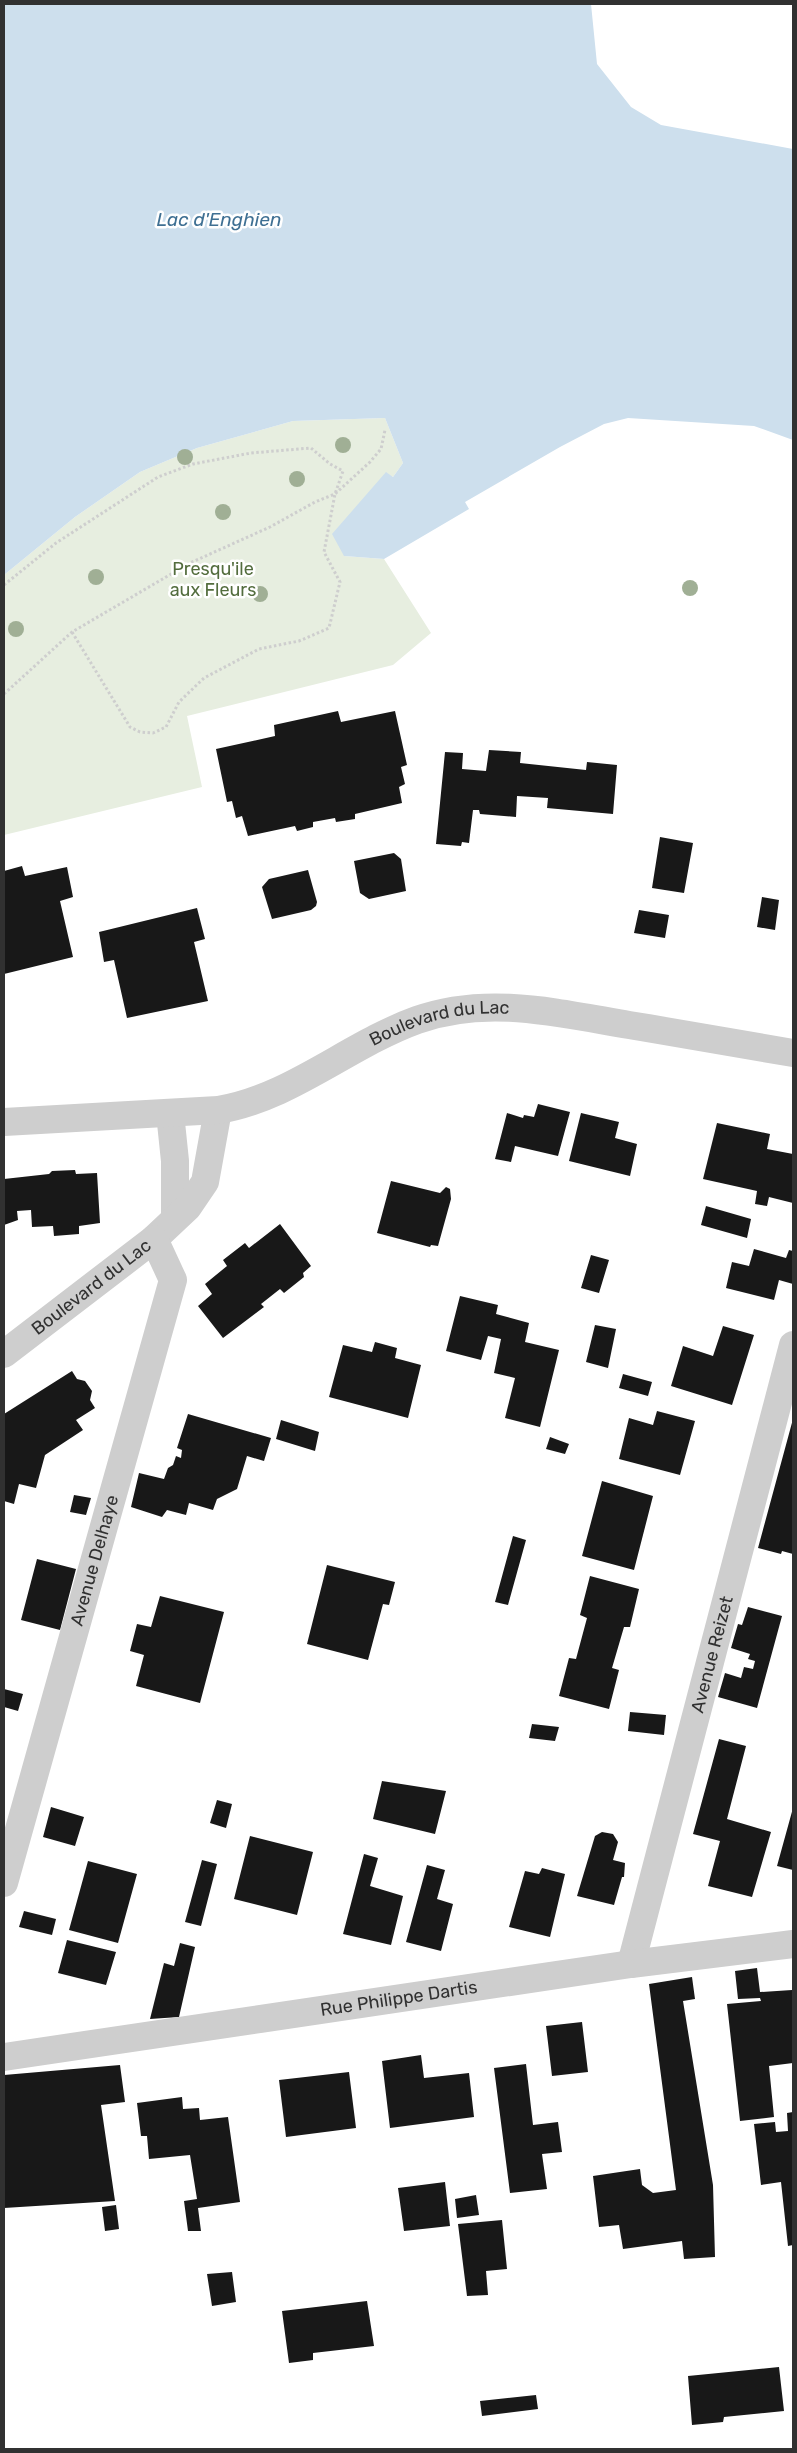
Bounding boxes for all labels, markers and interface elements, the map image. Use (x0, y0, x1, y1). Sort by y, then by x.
water label: Lac d'Enghien (157, 208, 281, 231)
park label: Presqu'ile aux Fleurs (170, 558, 256, 601)
street label: Boulevard du Lac (366, 996, 510, 1051)
street label: Boulevard du Lac (27, 1234, 155, 1340)
street label: Avenue Delhaye (66, 1493, 123, 1628)
street label: Avenue Reizet (686, 1594, 738, 1715)
street label: Rue Philippe Dartis (319, 1976, 479, 2021)

